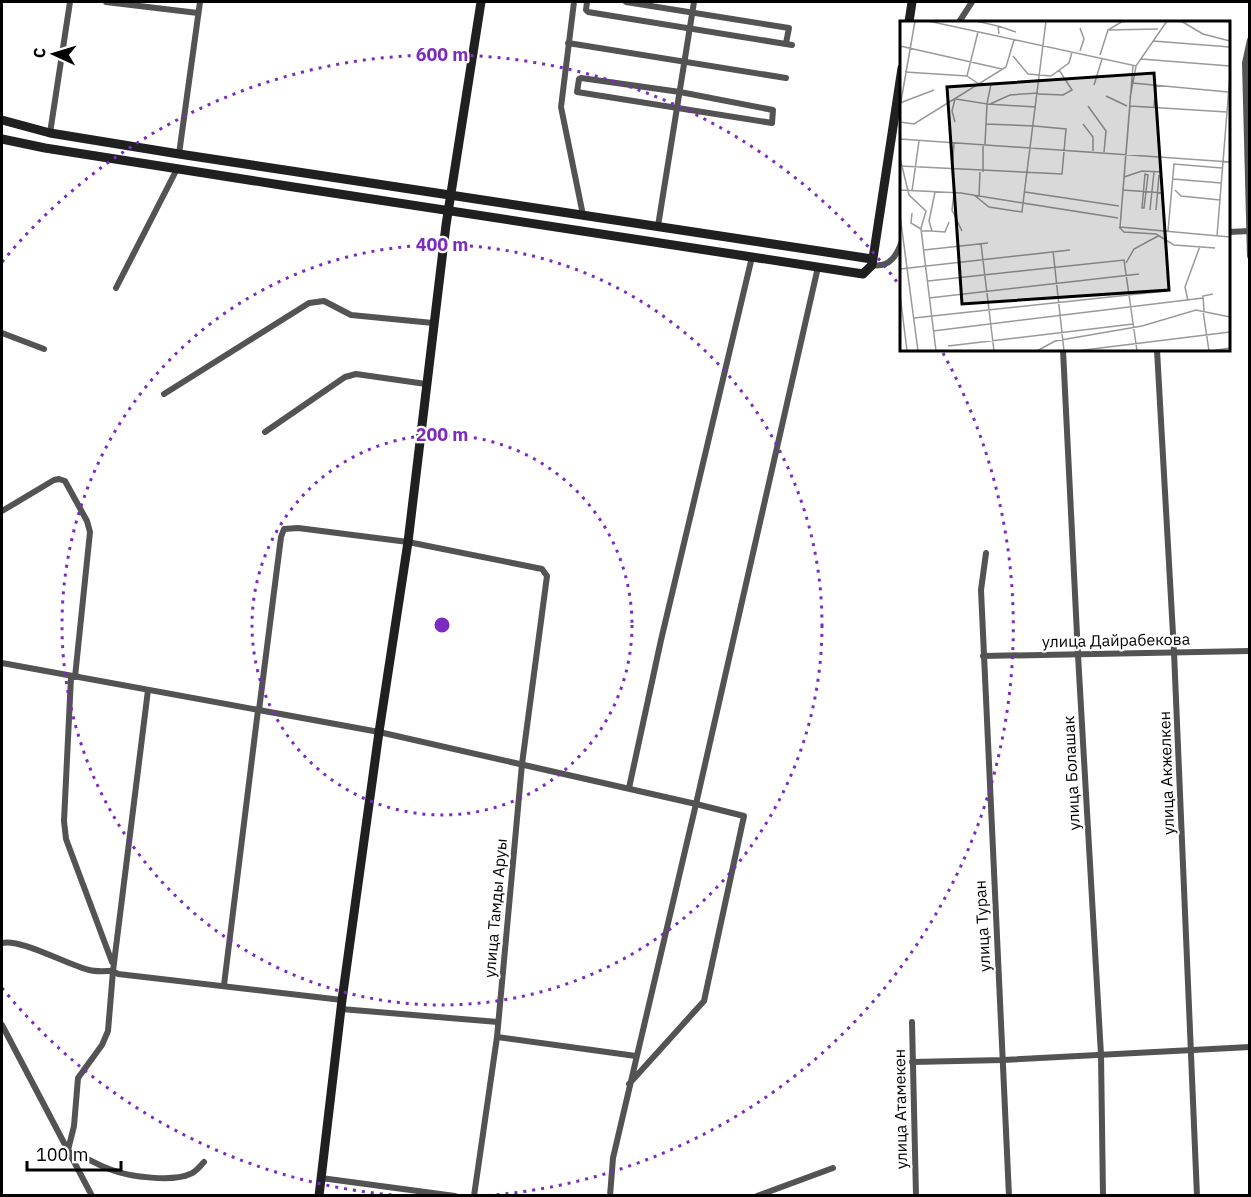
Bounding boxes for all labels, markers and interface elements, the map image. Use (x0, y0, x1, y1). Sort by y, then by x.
inset map (900, 21, 1230, 351)
north arrow (24, 24, 84, 84)
text: 600 m (416, 43, 468, 66)
text: С (29, 47, 49, 59)
text: 400 m (416, 233, 468, 256)
text: 200 m (416, 423, 468, 446)
centre of rings (432, 615, 452, 635)
street label: улица Дайрабекова (1042, 629, 1191, 651)
street label: улица Акжелкен (1154, 711, 1178, 835)
street label: улица Болашак (1058, 715, 1084, 831)
street label: улица Тамды Аруы (479, 838, 511, 978)
street label: улица Туран (970, 880, 994, 972)
street label: улица Атамекен (889, 1049, 911, 1169)
scale bar (27, 1134, 122, 1172)
text: 100 m (36, 1143, 88, 1166)

